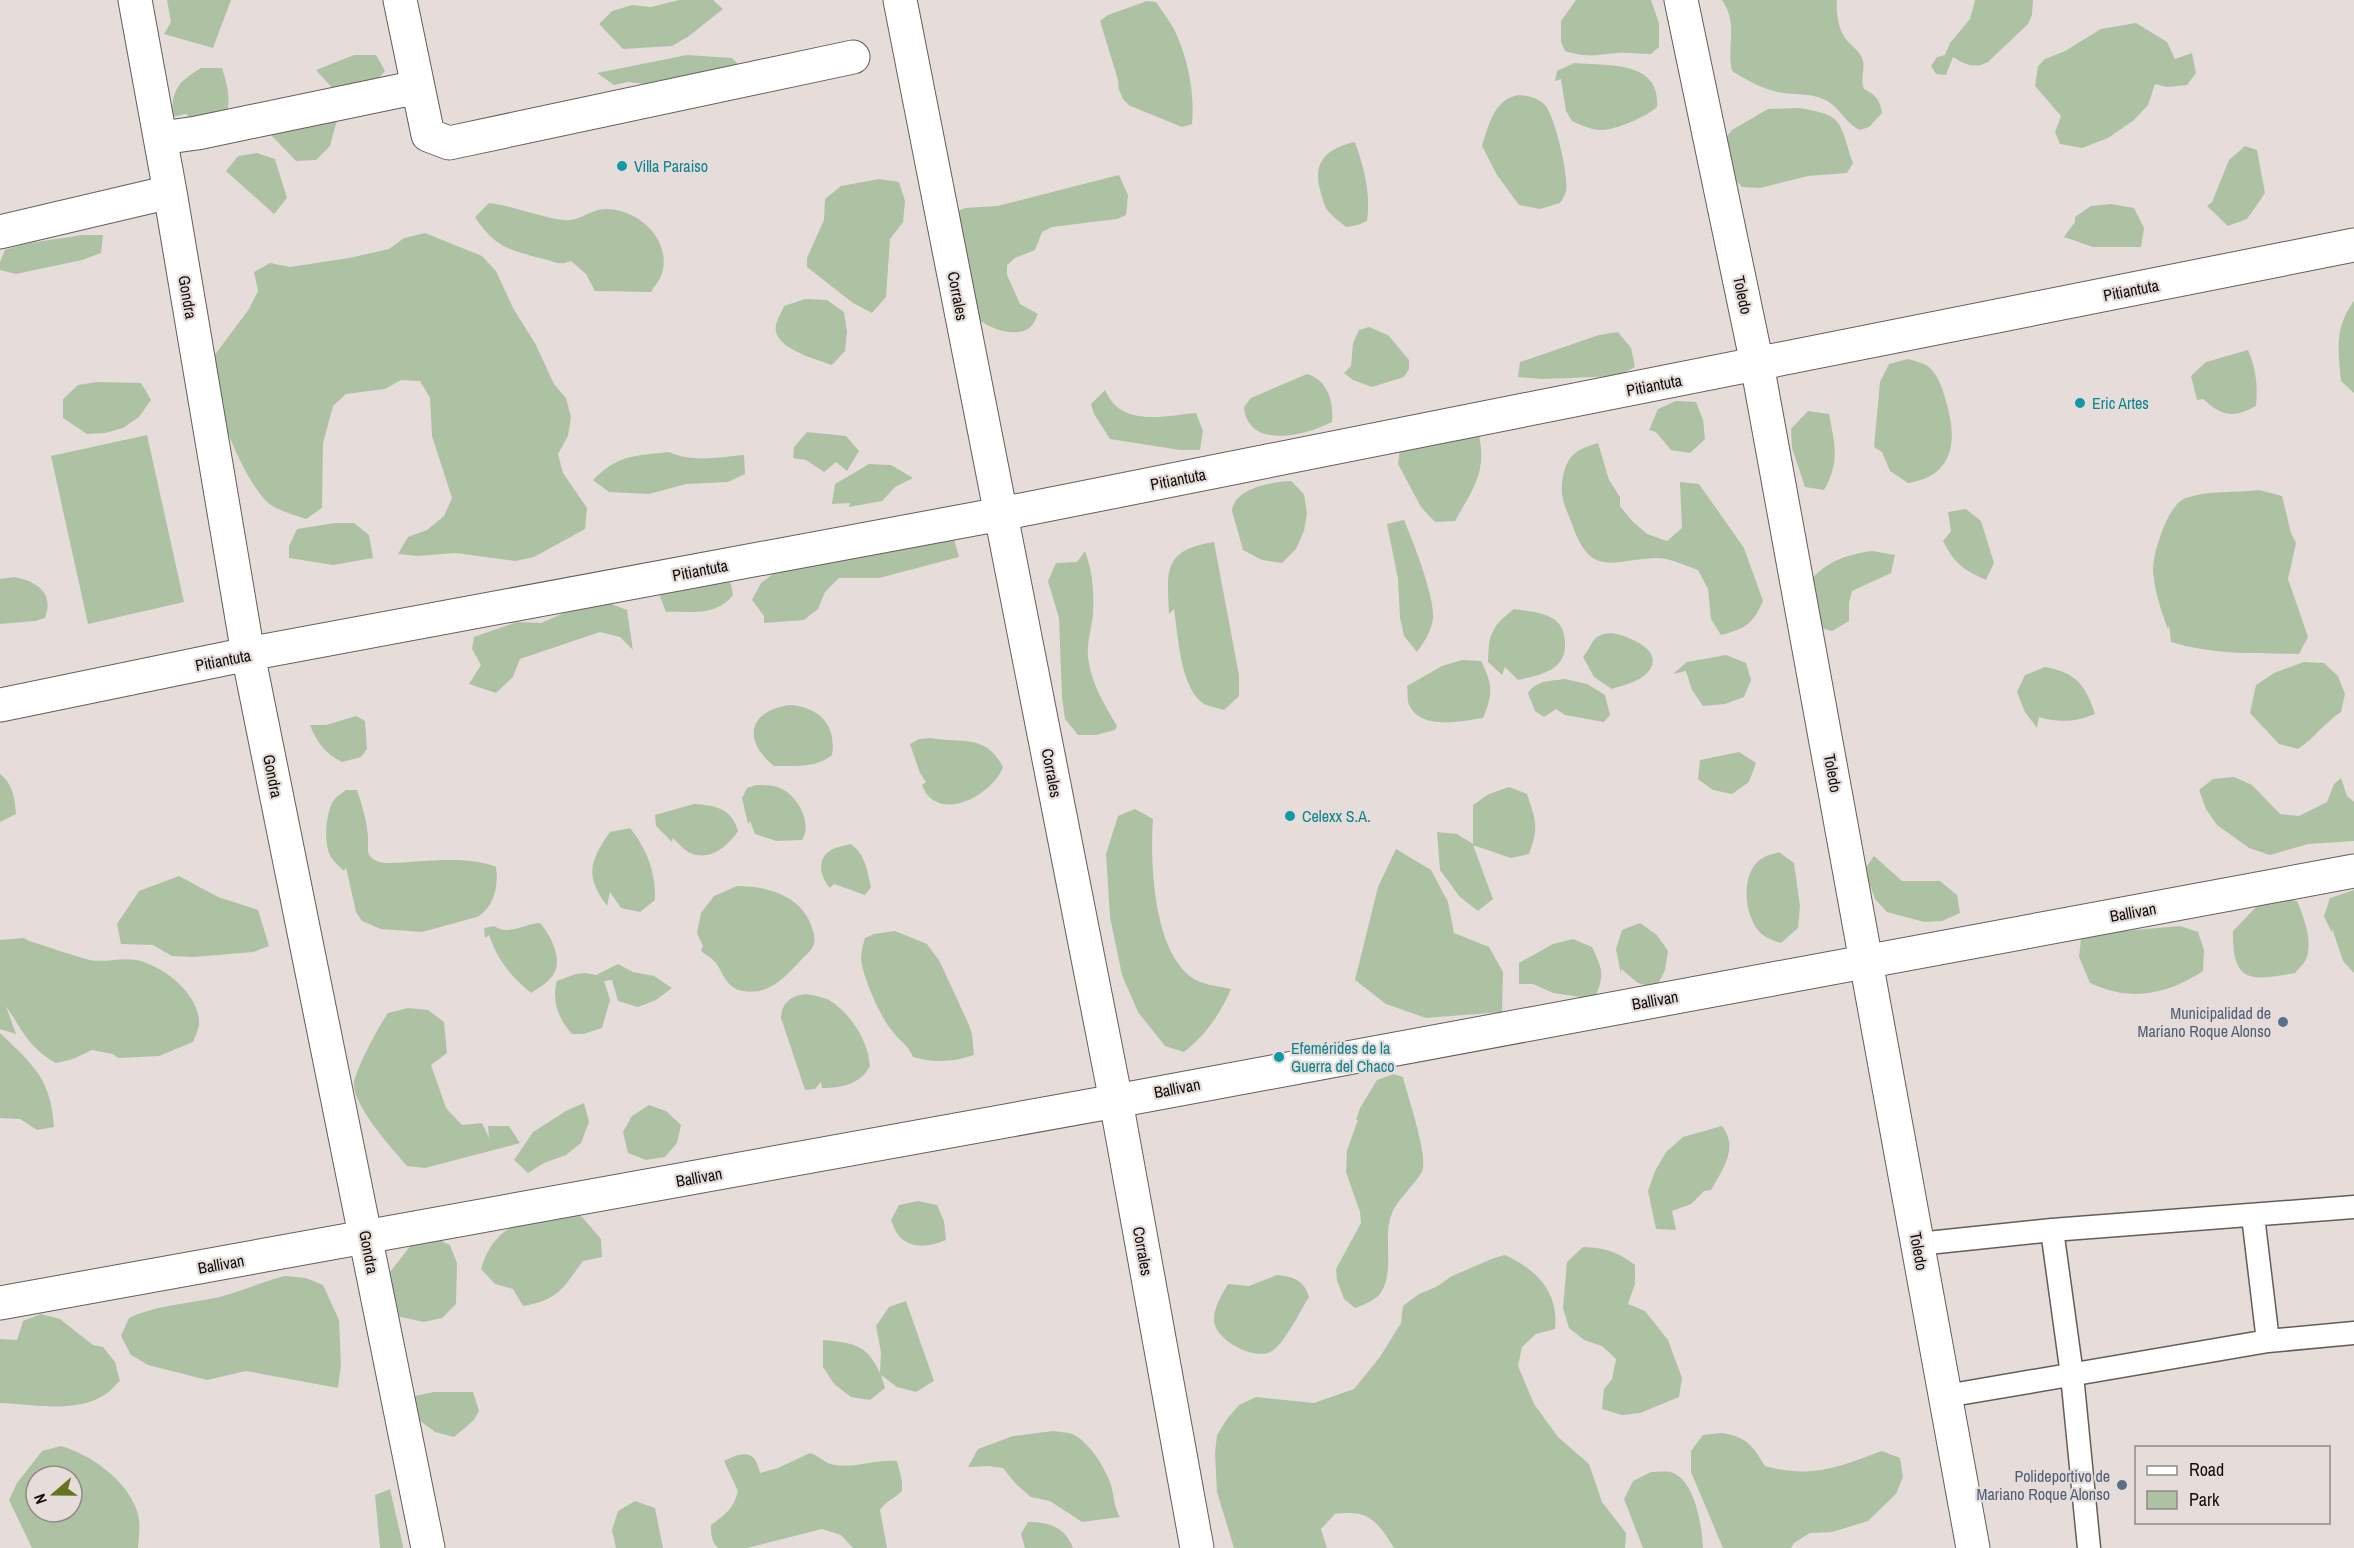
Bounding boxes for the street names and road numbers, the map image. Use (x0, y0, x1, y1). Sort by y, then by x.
street label: Corrales (942, 270, 974, 322)
street label: Gondra (173, 274, 203, 321)
street label: Toledo (1728, 274, 1758, 316)
street label: Pitiantuta (2101, 274, 2161, 306)
street label: Pitiantuta (1624, 369, 1684, 401)
street label: Pitiantuta (1148, 463, 1208, 495)
street label: Pitiantuta (670, 554, 730, 586)
street label: Pitiantuta (193, 644, 253, 676)
street label: Corrales (1036, 747, 1068, 799)
street label: Gondra (258, 752, 288, 800)
street label: Toledo (1819, 752, 1847, 794)
street label: Ballivan (2108, 897, 2158, 927)
street label: Ballivan (1630, 985, 1680, 1015)
street label: Ballivan (1152, 1073, 1202, 1103)
street label: Ballivan (674, 1162, 724, 1192)
street label: Corrales (1128, 1225, 1158, 1277)
street label: Gondra (354, 1228, 384, 1276)
street label: Toledo (1905, 1230, 1933, 1272)
street label: Ballivan (196, 1249, 246, 1279)

